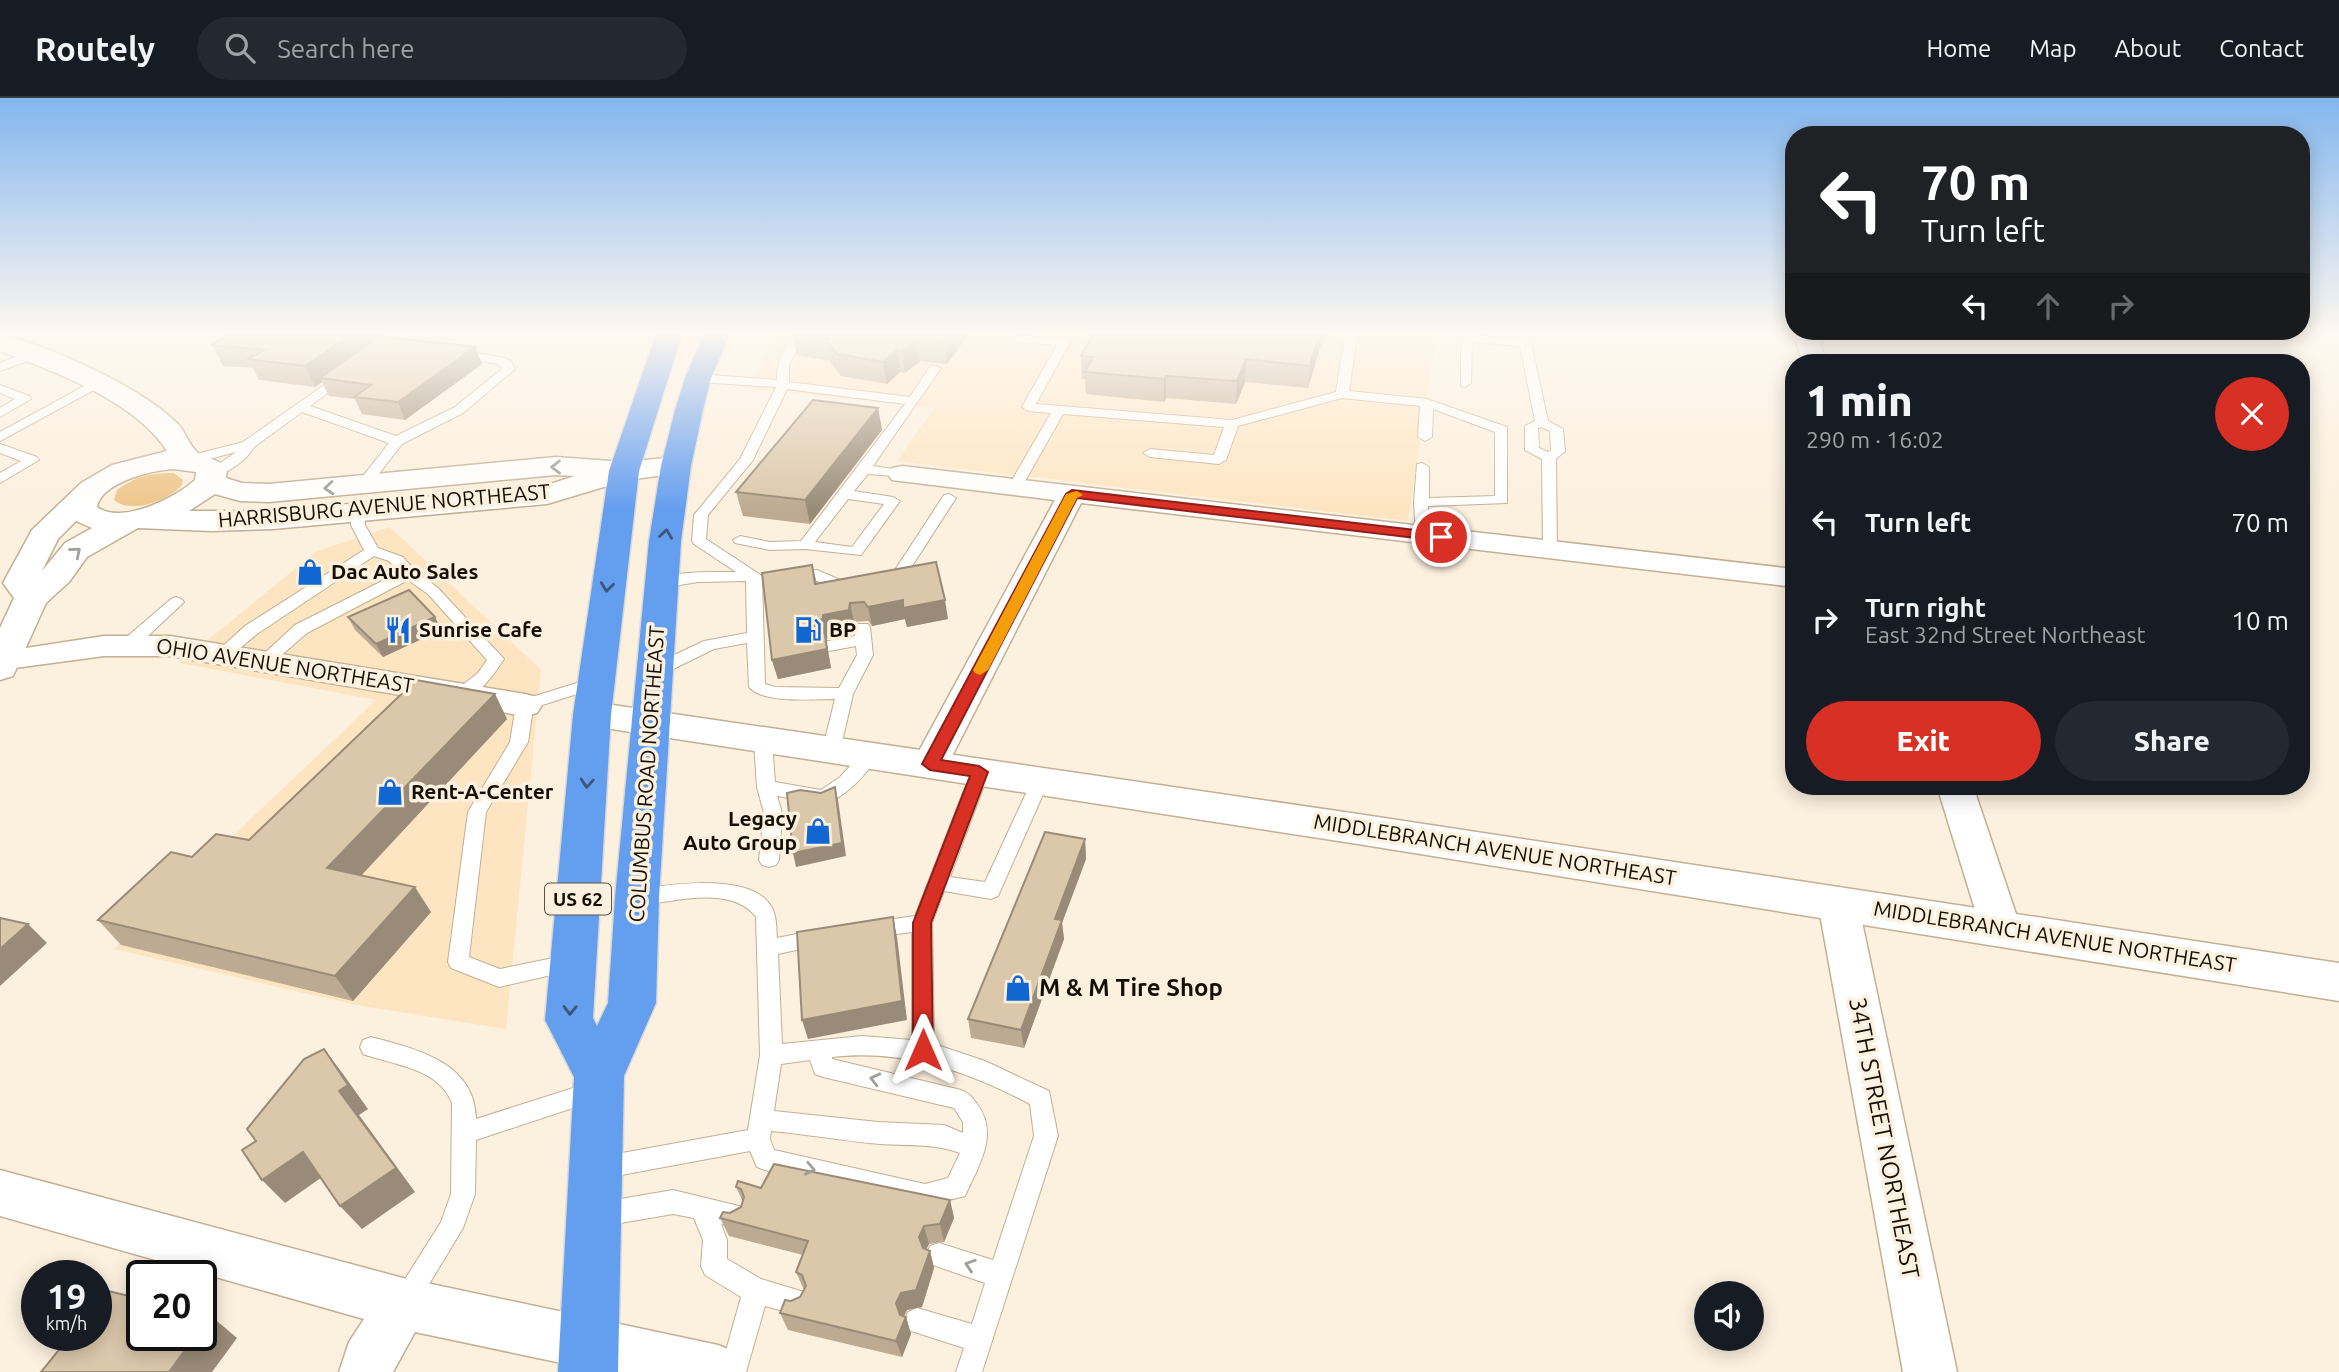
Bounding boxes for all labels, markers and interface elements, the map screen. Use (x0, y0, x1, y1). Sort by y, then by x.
search box (197, 17, 687, 80)
icon: search (221, 29, 259, 67)
text: Routely (35, 30, 155, 67)
text: Search here (277, 34, 415, 63)
text: Home (1926, 35, 1991, 62)
text: Map (2029, 35, 2076, 62)
text: About (2114, 35, 2181, 62)
text: Contact (2219, 35, 2304, 62)
icon: left (1806, 154, 1897, 245)
text: 70 m (1921, 154, 2030, 209)
text: Turn left (1921, 212, 2045, 248)
icon: left (1956, 287, 1994, 325)
icon: ahead (2029, 287, 2067, 325)
icon: right (2102, 287, 2140, 325)
text: 1 min (1806, 377, 1913, 424)
button: close (2215, 377, 2289, 451)
text: 290 m · 16:02 (1806, 427, 1944, 452)
one-way arrow (550, 459, 560, 475)
street label: HARRISBURG AVENUE NORTHEAST (217, 479, 551, 531)
one-way arrow (323, 480, 334, 495)
icon: left (1806, 503, 1844, 541)
pin (1411, 507, 1471, 567)
text: Turn left (1865, 508, 1971, 537)
text: 70 m (2231, 508, 2289, 537)
icon: arrive (1422, 518, 1460, 556)
one-way arrow (658, 528, 673, 540)
one-way arrow (68, 548, 81, 560)
shop icon: Dac Auto Sales (295, 557, 325, 587)
place label: Dac Auto Sales (331, 559, 478, 583)
one-way arrow (600, 582, 615, 593)
text: Turn right (1865, 593, 1986, 622)
icon: right (1806, 601, 1844, 639)
text: 10 m (2231, 606, 2289, 635)
restaurant icon: Sunrise Cafe (383, 615, 413, 645)
fuel station icon: BP (793, 615, 823, 645)
place label: Sunrise Cafe (419, 617, 543, 641)
place label: BP (829, 617, 856, 641)
text: East 32nd Street Northeast (1865, 622, 2146, 647)
street label: COLUMBUS ROAD NORTHEAST (624, 624, 668, 923)
street label: OHIO AVENUE NORTHEAST (155, 633, 416, 697)
button: Exit (1806, 701, 2041, 781)
button: Share (2055, 701, 2289, 781)
shop icon: Rent-A-Center (375, 777, 405, 807)
one-way arrow (580, 778, 595, 789)
place label: Rent-A-Center (411, 779, 554, 803)
place label: Legacy Auto Group (683, 806, 797, 854)
street label: MIDDLEBRANCH AVENUE NORTHEAST (1312, 808, 1678, 890)
shop icon: Legacy Auto Group (803, 816, 833, 846)
road number: US 62 (545, 884, 611, 914)
street label: MIDDLEBRANCH AVENUE NORTHEAST (1872, 895, 2238, 977)
shop icon: M & M Tire Shop (1003, 973, 1033, 1003)
place label: M & M Tire Shop (1039, 974, 1223, 1001)
street label: 34TH STREET NORTHEAST (1844, 995, 1925, 1281)
one-way arrow (562, 1005, 578, 1016)
position arrow (886, 1013, 960, 1087)
one-way arrow (869, 1072, 881, 1087)
one-way arrow (804, 1161, 816, 1176)
one-way arrow (964, 1259, 977, 1273)
speed limit sign: 20 (126, 1260, 217, 1351)
text: 19 (47, 1276, 86, 1316)
map controls (1694, 1281, 1764, 1351)
button: sound (1694, 1281, 1764, 1351)
text: km/h (46, 1313, 87, 1333)

